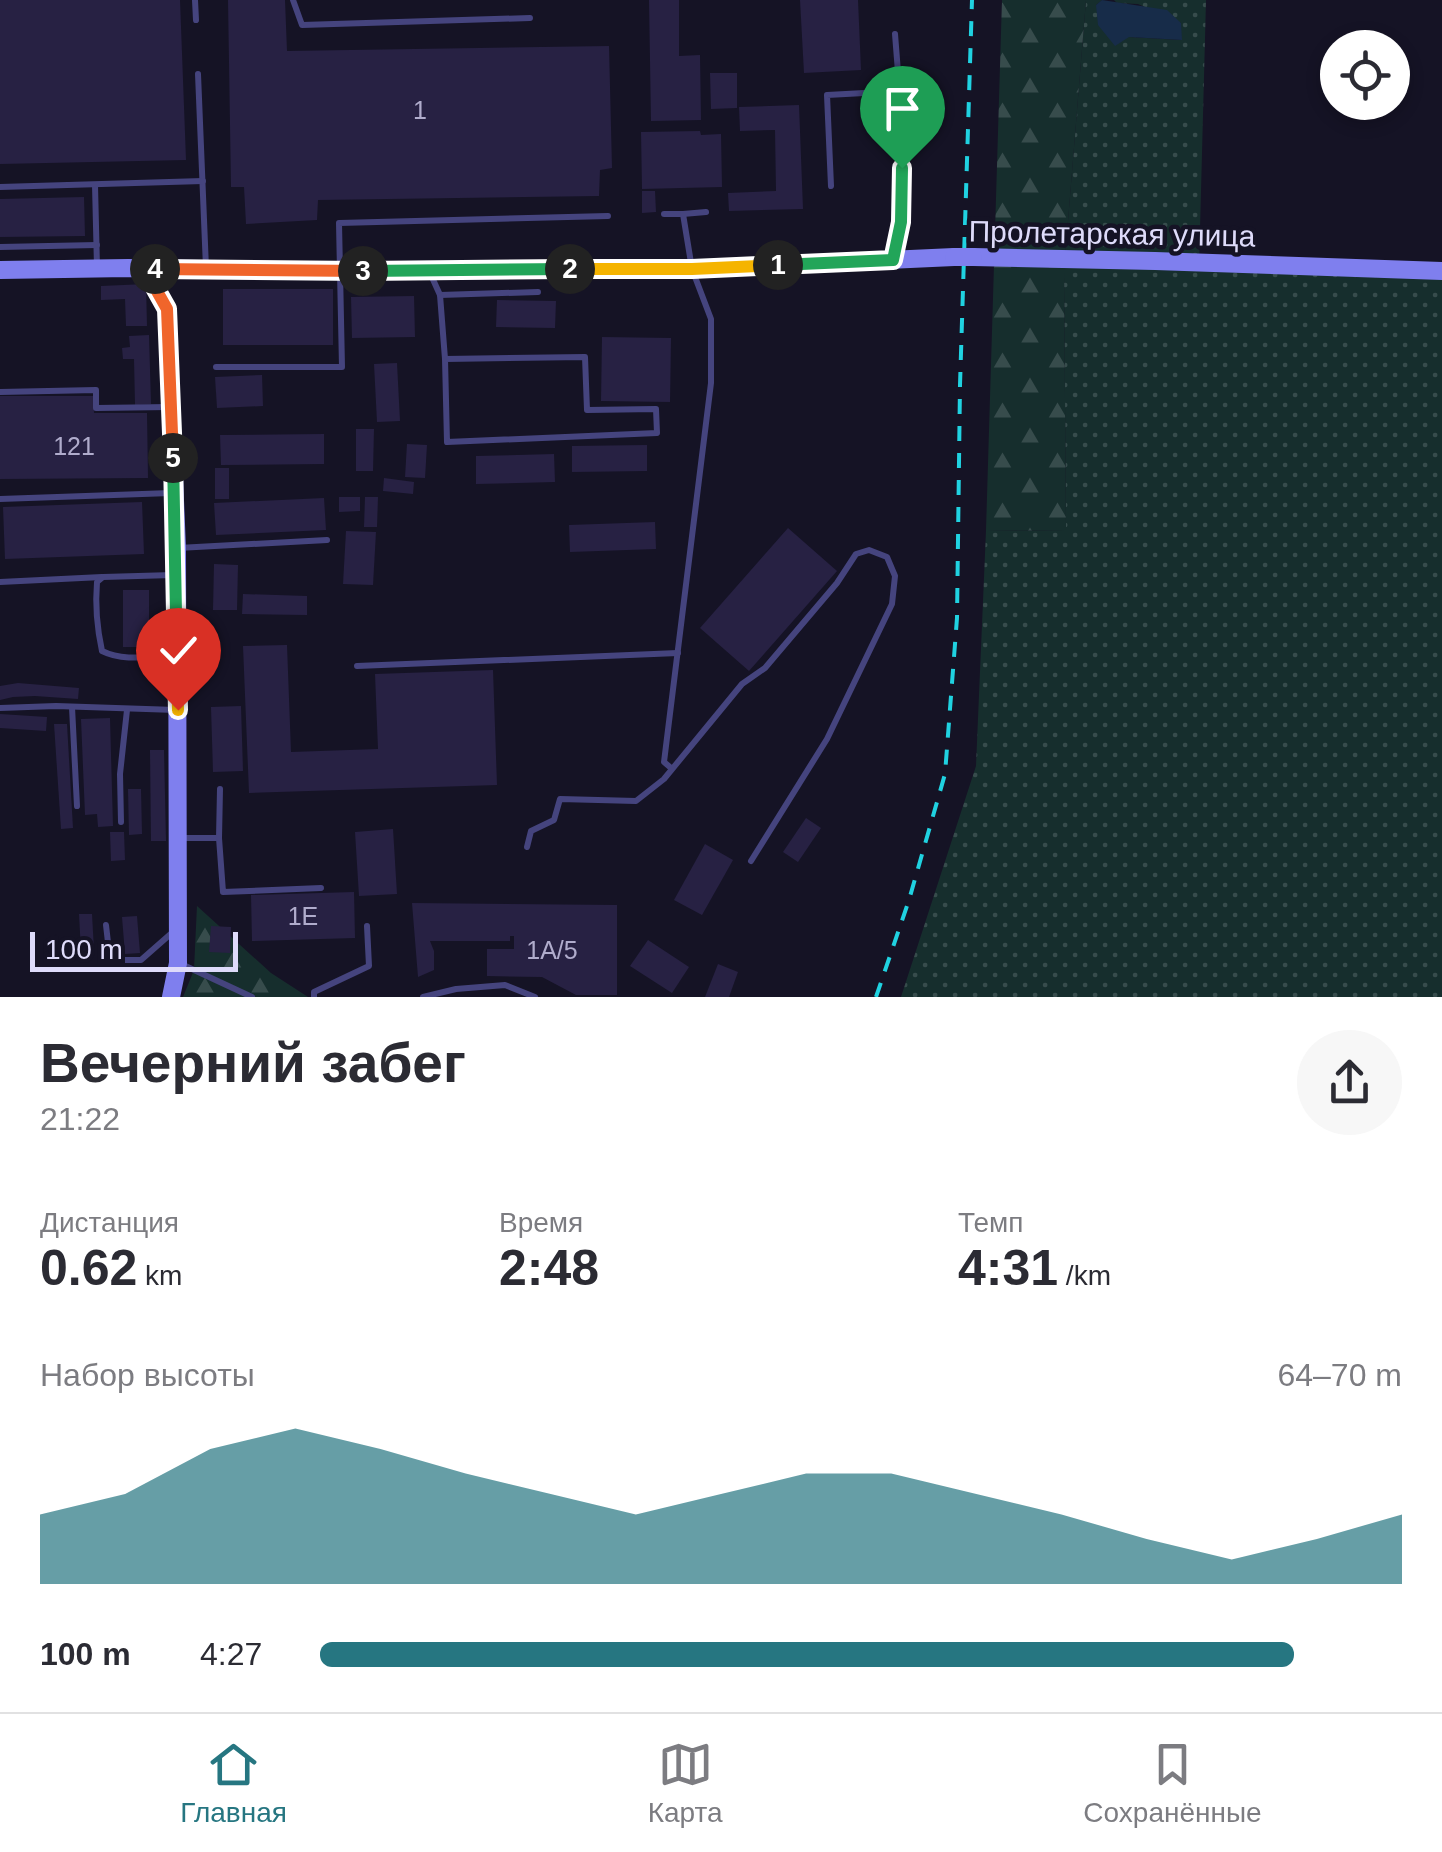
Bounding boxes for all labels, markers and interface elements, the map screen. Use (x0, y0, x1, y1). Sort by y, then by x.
map controls (1320, 30, 1410, 120)
button: locate (1320, 30, 1410, 120)
pin (860, 66, 945, 169)
icon: arrive (875, 81, 930, 136)
house number: 1 (413, 96, 427, 124)
street label: Пролетарская улица (968, 215, 1256, 253)
pin: 1 (753, 240, 803, 290)
pin: 4 (130, 244, 180, 294)
pin: 2 (545, 244, 595, 294)
pin: 3 (338, 246, 388, 296)
text: 1 (770, 249, 786, 280)
text: 4 (147, 253, 163, 284)
text: 2 (562, 253, 578, 284)
text: 3 (355, 255, 371, 286)
house number: 121 (53, 432, 95, 460)
pin: 5 (148, 433, 198, 483)
text: 5 (165, 442, 181, 473)
pin (136, 608, 221, 711)
icon: check (151, 623, 206, 678)
house number: 1Е (288, 902, 318, 930)
scale bar (30, 927, 238, 971)
text: 100 m (45, 934, 123, 965)
house number: 1А/5 (526, 936, 578, 964)
button: share (1297, 1030, 1402, 1135)
text: Вечерний забег (40, 1032, 466, 1094)
text: 21:22 (40, 1101, 120, 1137)
text: Дистанция (40, 1207, 179, 1238)
text: Время (499, 1207, 583, 1238)
text: Темп (958, 1207, 1024, 1238)
text: 0.62 (40, 1240, 137, 1296)
text: 2:48 (499, 1240, 599, 1296)
text: 4:31 (958, 1240, 1058, 1296)
text: km (137, 1260, 182, 1291)
text: /km (1058, 1260, 1111, 1291)
text: Набор высоты (40, 1357, 255, 1393)
text: 64–70 m (1277, 1357, 1402, 1393)
text: 100 m (40, 1636, 131, 1672)
text: 4:27 (200, 1636, 262, 1672)
tab: Главная (180, 1737, 287, 1829)
tab: Карта (648, 1737, 723, 1829)
tab: Сохранённые (1083, 1737, 1262, 1829)

